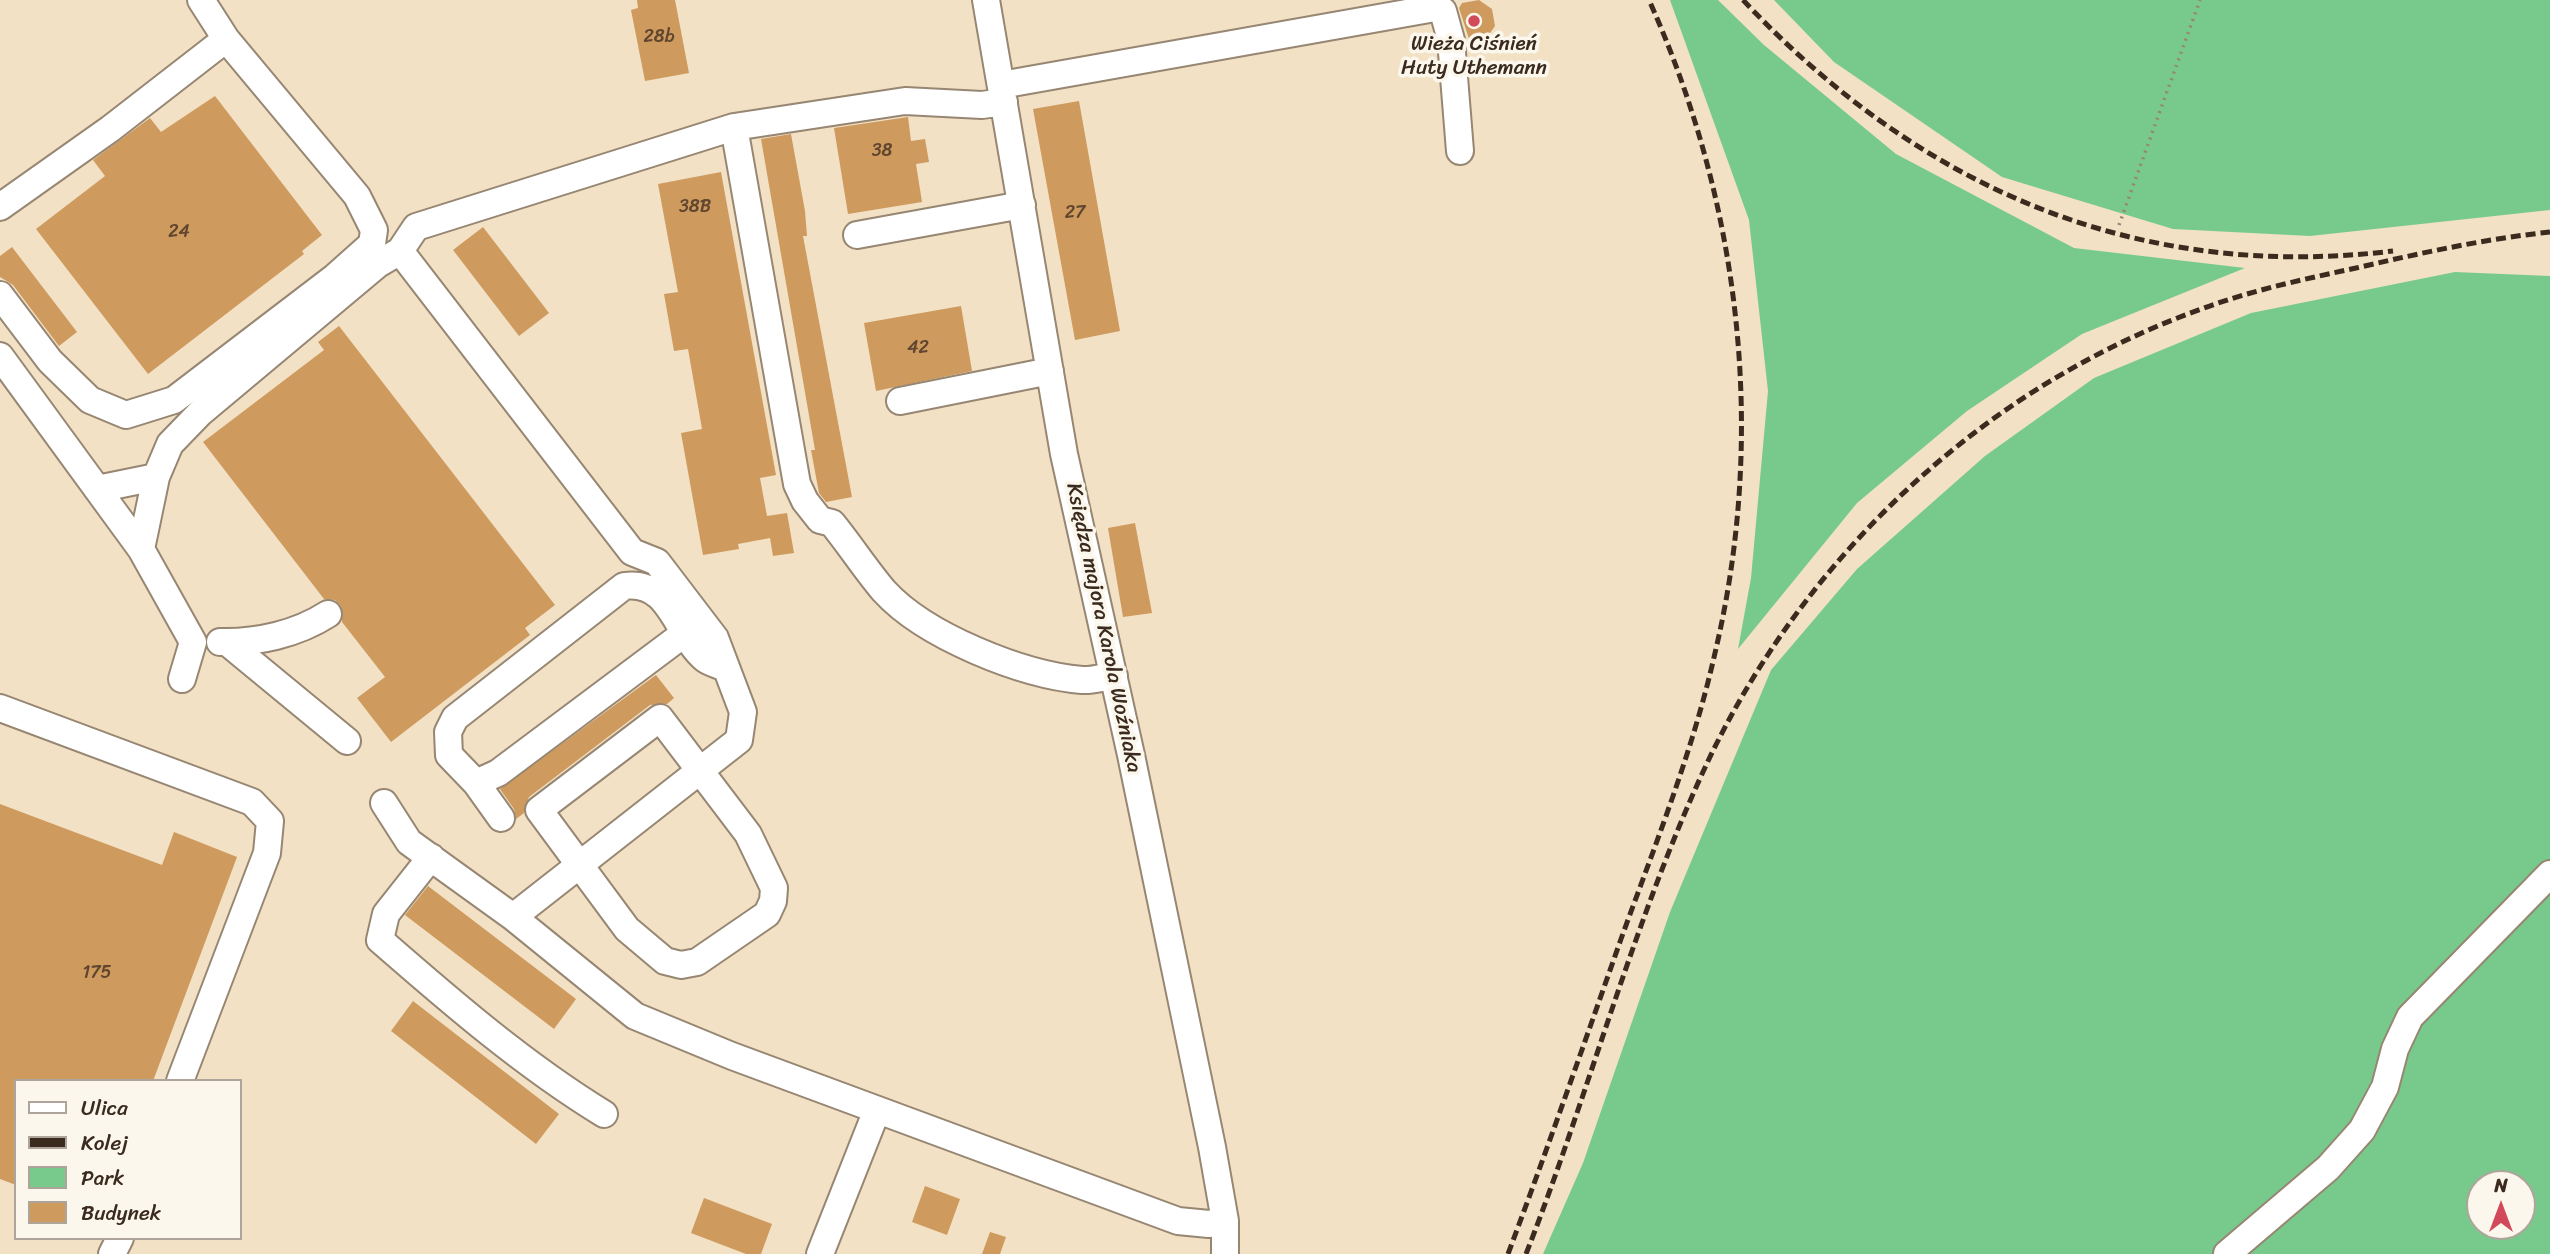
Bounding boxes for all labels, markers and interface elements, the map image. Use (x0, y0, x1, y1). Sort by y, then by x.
marker: Wieża Ciśnień Huty Uthemann (1466, 13, 1482, 29)
house number: 28b (643, 26, 675, 48)
place label: Wieża Ciśnień Huty Uthemann (1401, 32, 1547, 82)
house number: 38 (872, 140, 892, 162)
house number: 38B (679, 196, 711, 218)
house number: 27 (1065, 202, 1085, 224)
house number: 24 (168, 221, 190, 243)
house number: 42 (907, 337, 929, 359)
street label: Księdza majora Karola Woźniaka (1060, 481, 1146, 775)
house number: 175 (83, 962, 111, 984)
legend (14, 1079, 242, 1240)
text: Ulica (81, 1089, 128, 1127)
text: Kolej (81, 1124, 128, 1162)
text: Park (81, 1159, 124, 1197)
text: N (2494, 1169, 2508, 1202)
north arrow (2466, 1170, 2536, 1240)
text: Budynek (81, 1194, 161, 1232)

